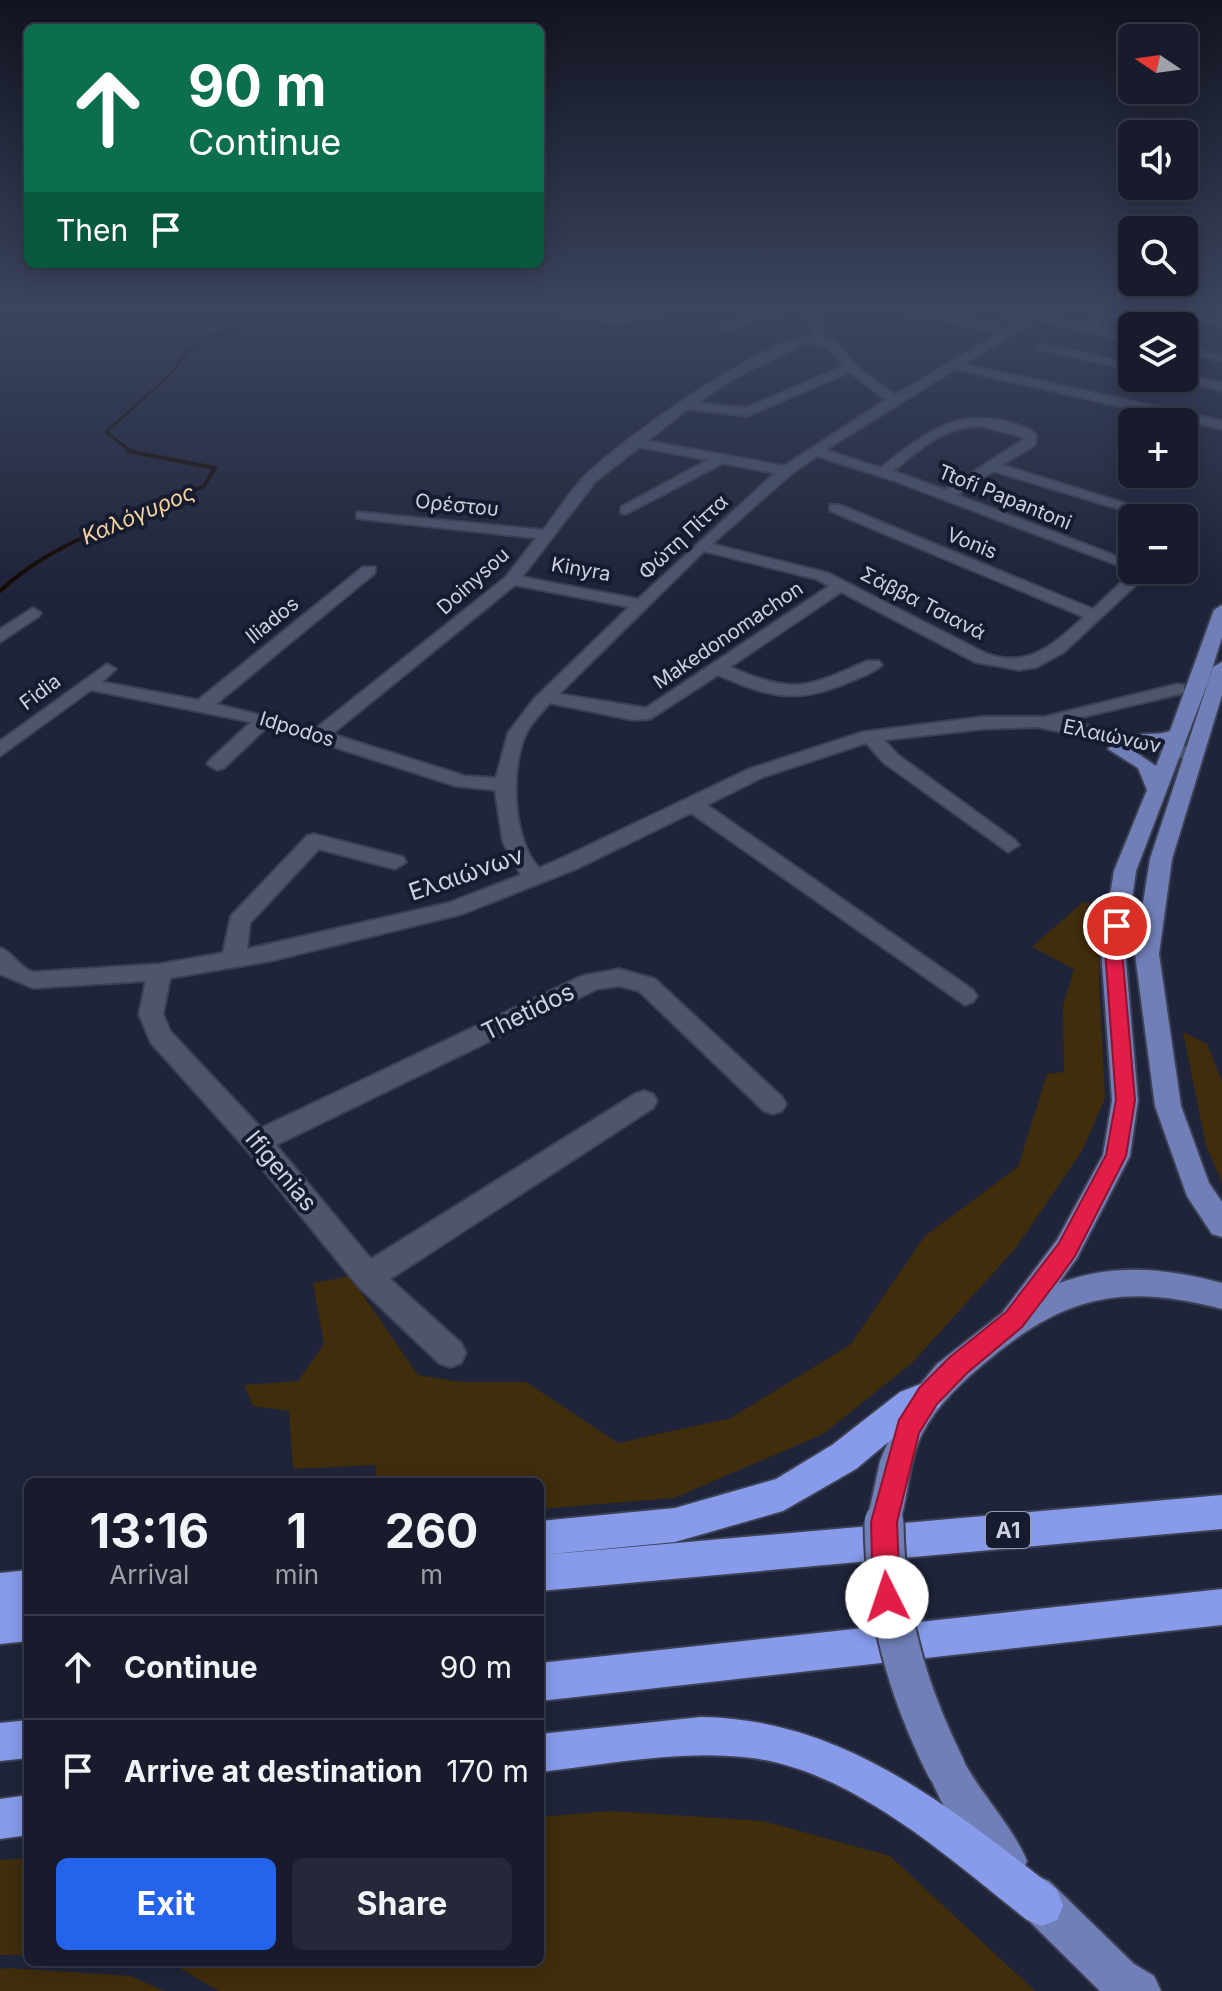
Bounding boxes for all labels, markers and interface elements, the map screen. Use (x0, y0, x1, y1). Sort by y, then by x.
north arrow (1118, 24, 1198, 104)
map controls (1118, 24, 1198, 584)
text: 90 m (188, 52, 327, 120)
icon: ahead (56, 56, 160, 160)
text: Continue (188, 120, 341, 164)
button: sound (1118, 120, 1198, 200)
icon: arrive (144, 208, 188, 252)
text: Then (56, 212, 128, 248)
button: search (1118, 216, 1198, 296)
button: layers (1118, 312, 1198, 392)
button: + (1118, 408, 1198, 488)
street label: Ttofi Papantoni (935, 459, 1075, 535)
water label: Καλόγυρος (78, 479, 198, 549)
street label: Ορέστου (414, 489, 500, 521)
street label: Φώτη Πίττα (633, 490, 733, 584)
button: − (1118, 504, 1198, 584)
street label: Vonis (943, 522, 1001, 564)
street label: Doinysou (432, 542, 514, 620)
street label: Kinyra (549, 552, 613, 586)
street label: Σάββα Τσιανά (856, 561, 990, 645)
street label: Makedonomachon (649, 576, 807, 694)
street label: Iliados (241, 591, 303, 649)
street label: Fidia (15, 669, 65, 715)
street label: Idpodos (257, 706, 337, 752)
street label: Ελαιώνων (1061, 714, 1163, 758)
street label: Ελαιώνων (405, 840, 527, 907)
pin (1083, 892, 1151, 960)
icon: arrive (1095, 904, 1139, 948)
street label: Thetidos (477, 977, 579, 1046)
street label: Ifigenias (239, 1125, 323, 1217)
text: 13:16 (90, 1501, 209, 1560)
text: 1 (287, 1501, 307, 1560)
text: 260 (385, 1501, 478, 1560)
road number: A1 (986, 1512, 1030, 1548)
position arrow (845, 1555, 929, 1639)
text: Arrival (109, 1559, 189, 1590)
text: min (275, 1559, 319, 1590)
text: m (420, 1559, 443, 1590)
icon: ahead (56, 1645, 100, 1689)
text: Continue (124, 1649, 258, 1685)
text: 90 m (440, 1649, 512, 1685)
icon: arrive (56, 1749, 100, 1793)
text: Arrive at destination (124, 1753, 422, 1789)
text: 170 m (446, 1753, 529, 1789)
button: Exit (56, 1858, 276, 1950)
button: Share (292, 1858, 512, 1950)

